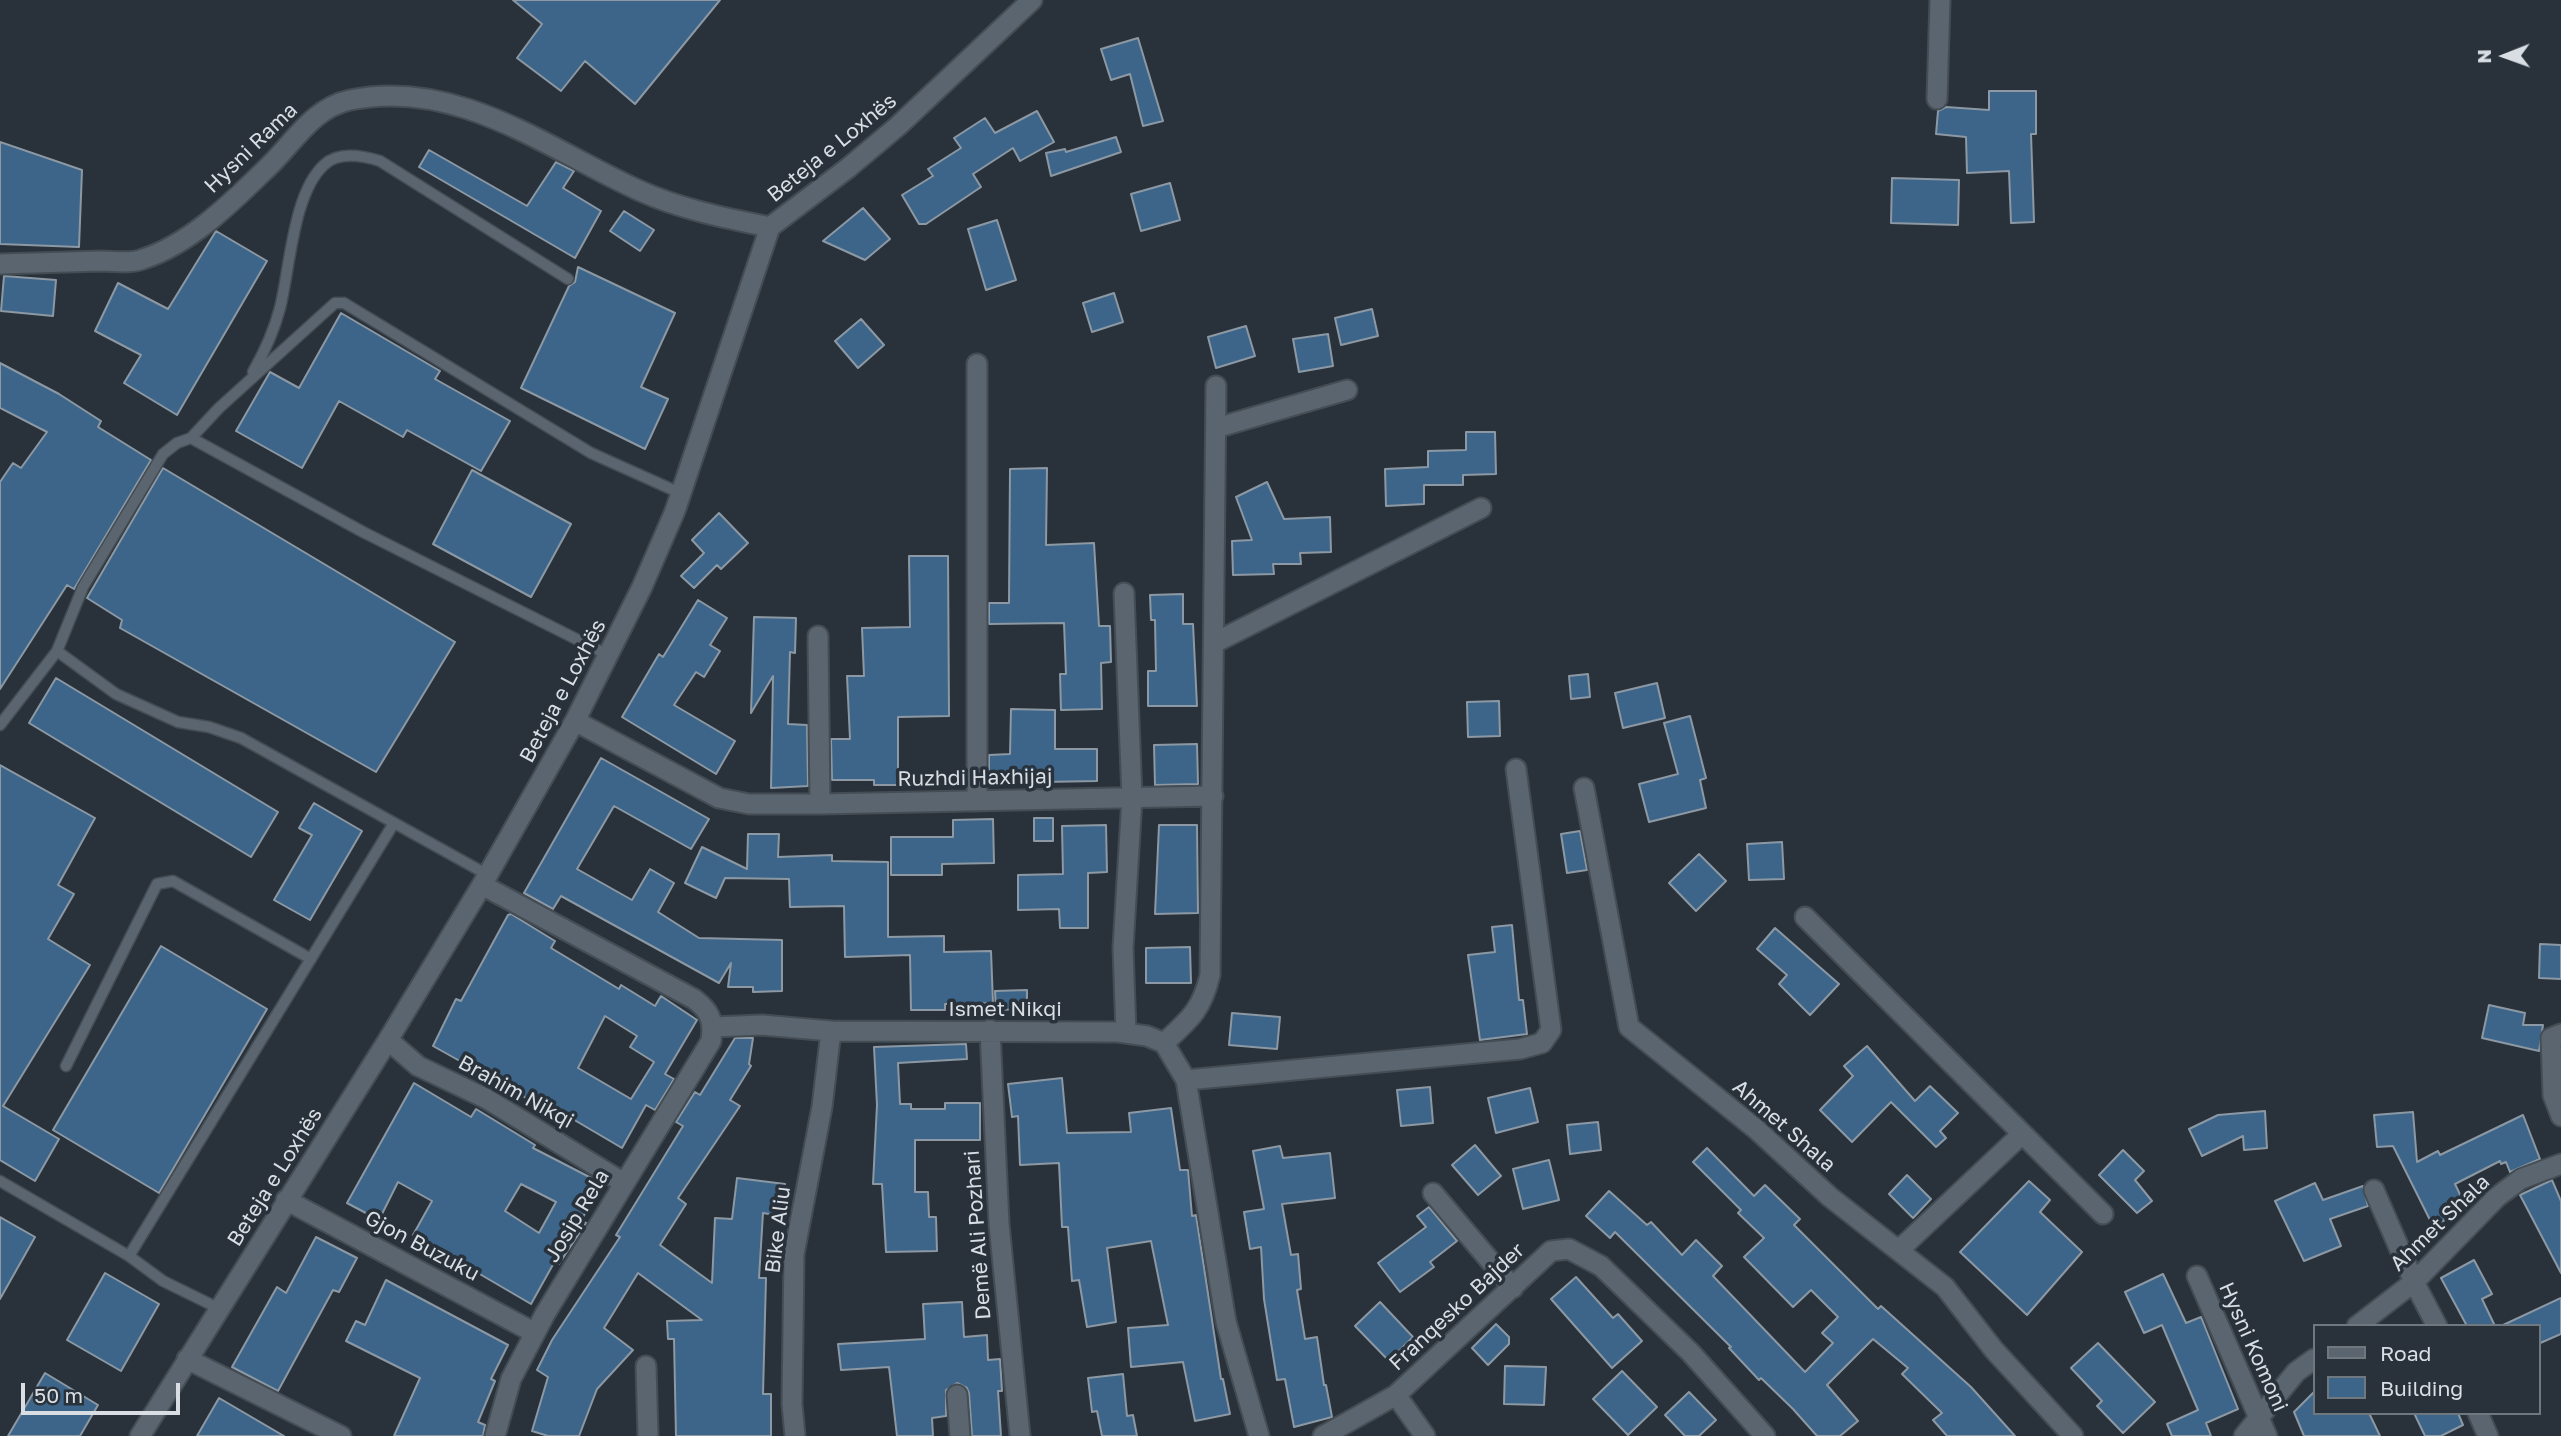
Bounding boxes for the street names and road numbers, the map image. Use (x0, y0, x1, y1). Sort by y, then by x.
street label: Beteja e Loxhës (762, 88, 902, 208)
street label: Hysni Rama (199, 98, 303, 198)
street label: Beteja e Loxhës (515, 615, 611, 767)
street label: Ruzhdi Haxhijaj (897, 764, 1053, 792)
street label: Ismet Nikqi (948, 996, 1062, 1022)
street label: Brahim Nikqi (454, 1050, 578, 1134)
street label: Ahmet Shala (1727, 1074, 1841, 1178)
street label: Beteja e Loxhës (222, 1103, 328, 1251)
street label: Demë Ali Pozhari (960, 1150, 996, 1320)
street label: Josip Rela (539, 1165, 615, 1267)
street label: Ahmet Shala (2385, 1169, 2495, 1277)
street label: Bike Aliu (760, 1185, 796, 1275)
street label: Gjon Buzuku (360, 1205, 484, 1287)
street label: Franqesko Bajder (1384, 1238, 1530, 1376)
street label: Hysni Komoni (2213, 1278, 2293, 1416)

